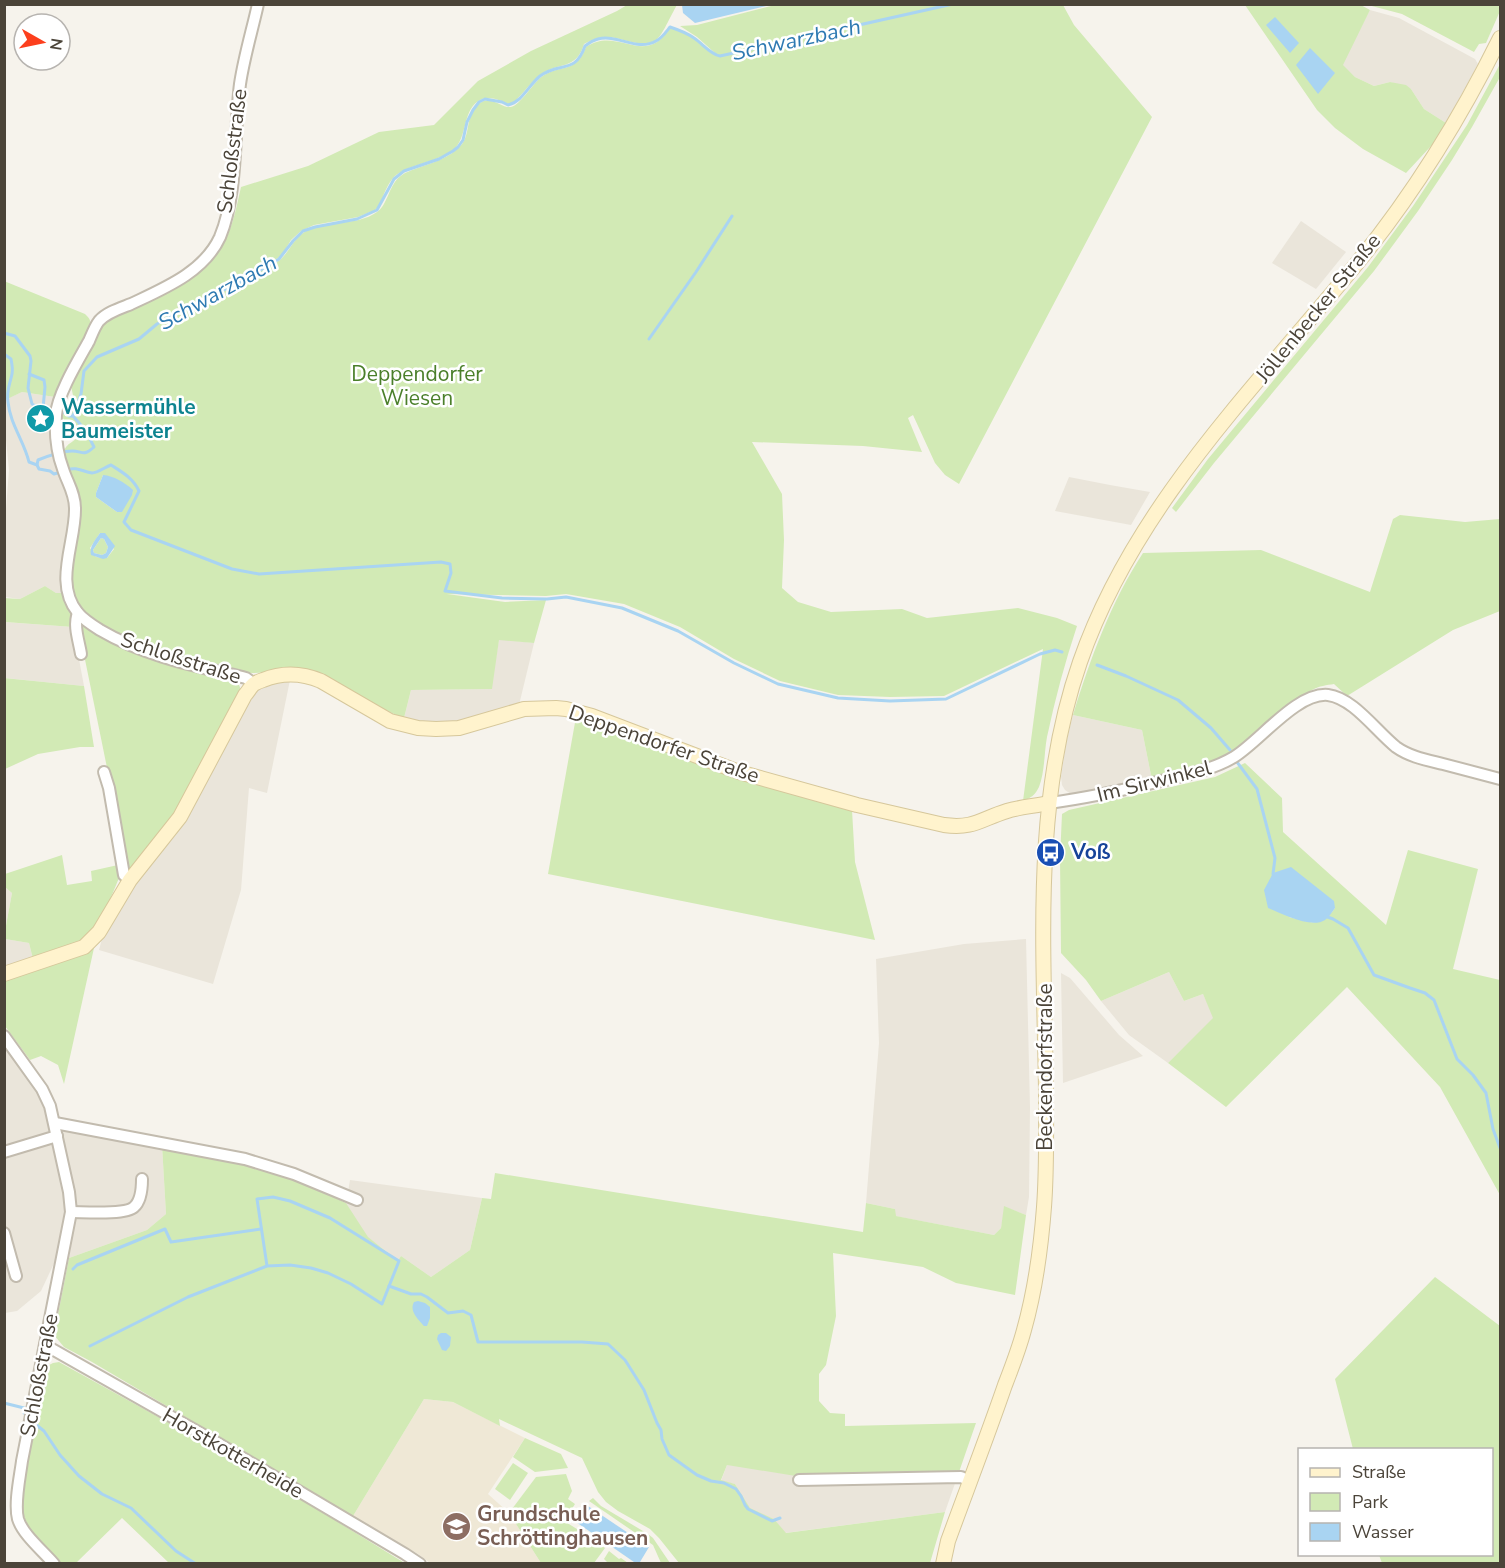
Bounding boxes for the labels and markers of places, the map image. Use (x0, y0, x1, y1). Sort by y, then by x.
place label: Wassermühle Baumeister (61, 393, 196, 445)
place icon: Wassermühle Baumeister (24, 403, 56, 435)
bus stop icon: Voß (1034, 836, 1066, 868)
place label: Voß (1070, 838, 1111, 866)
place label: Grundschule Schröttinghausen (477, 1500, 648, 1552)
school or university icon: Grundschule Schröttinghausen (440, 1510, 472, 1542)

